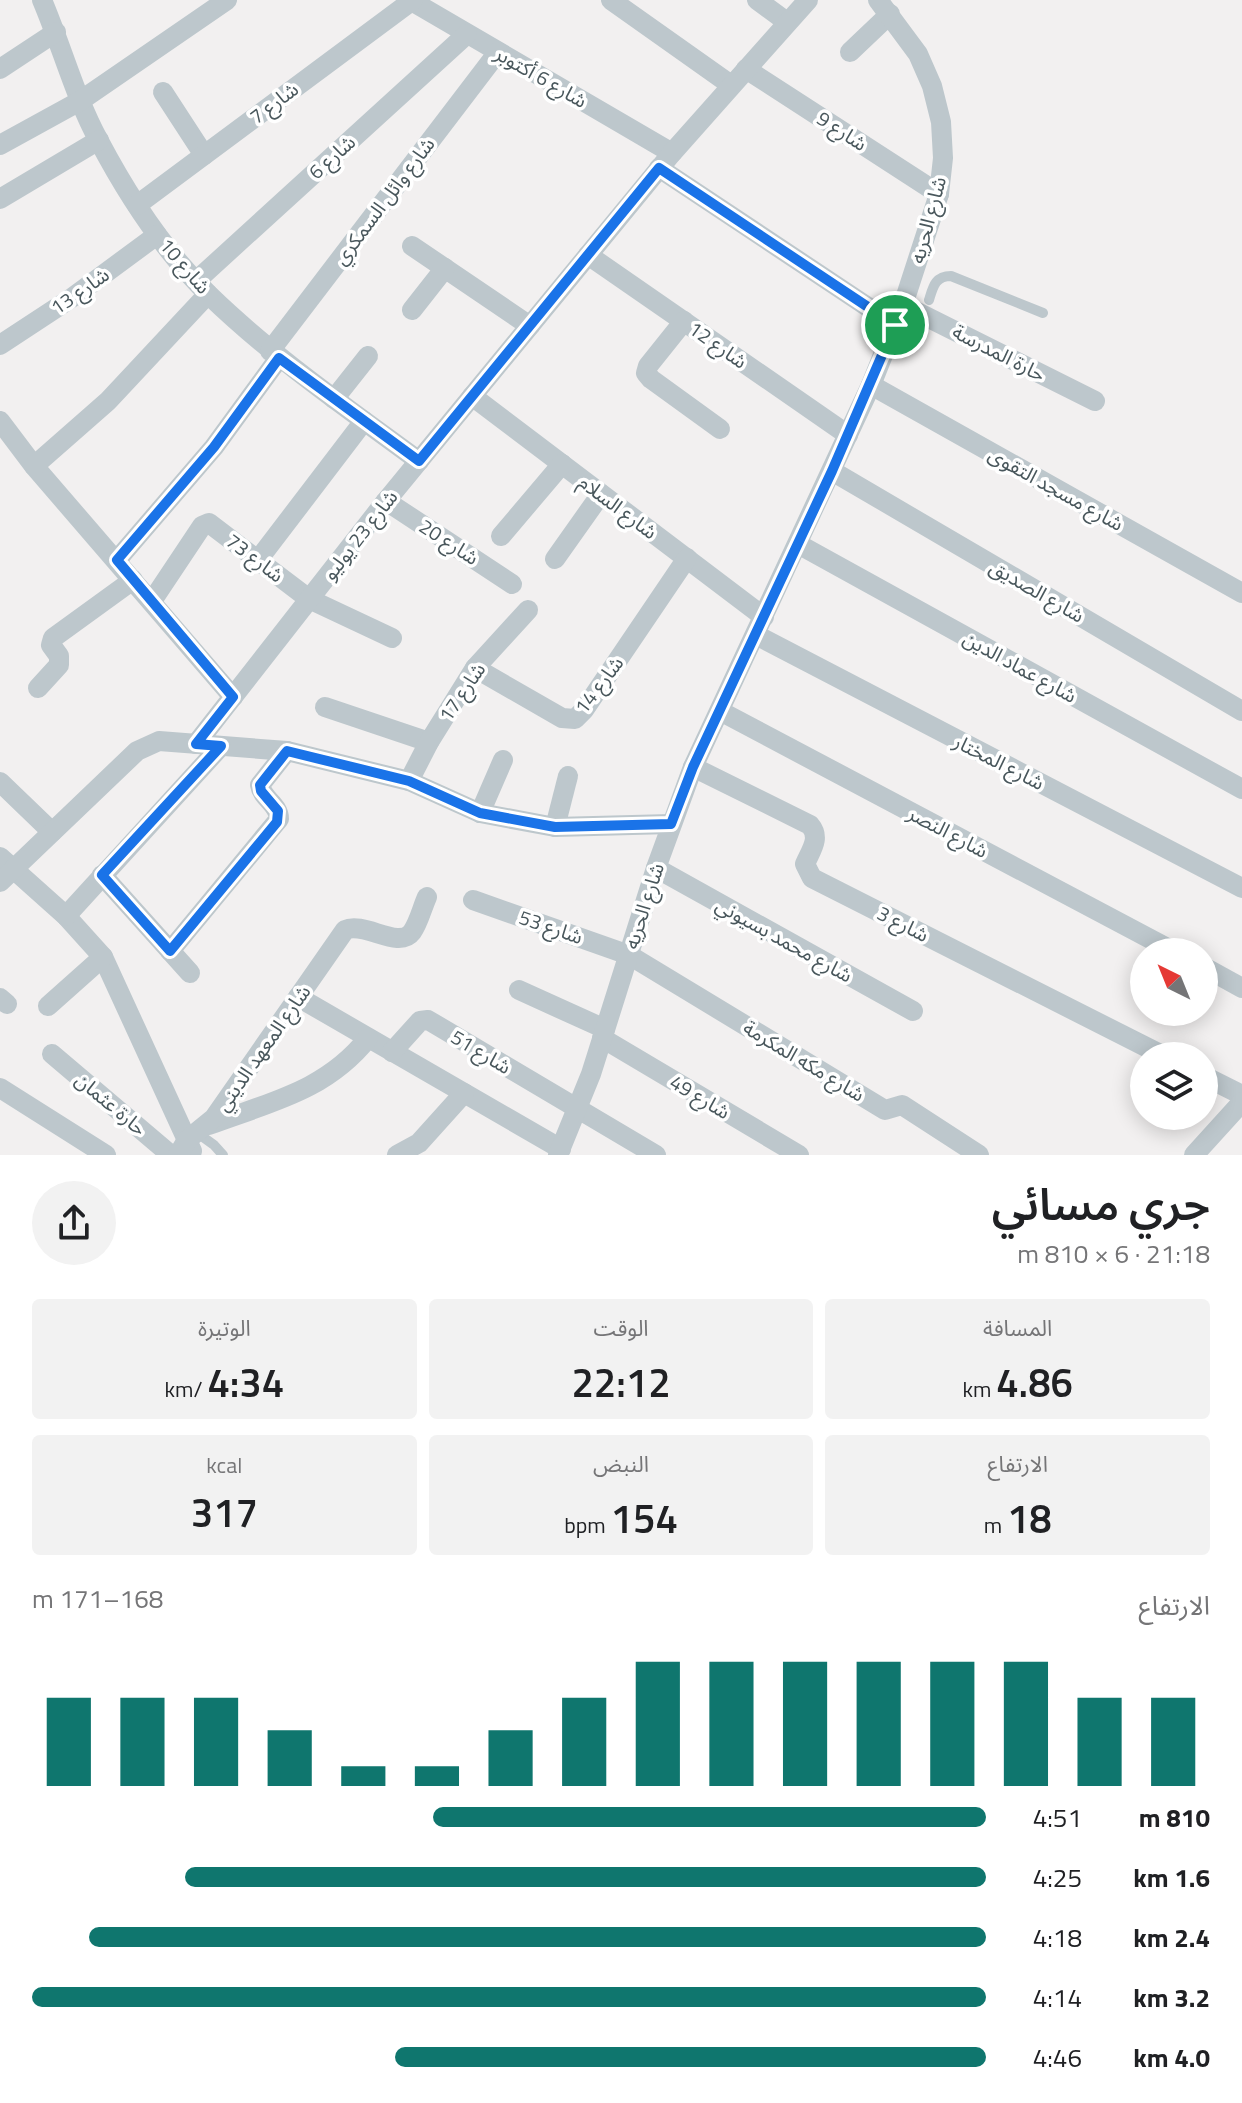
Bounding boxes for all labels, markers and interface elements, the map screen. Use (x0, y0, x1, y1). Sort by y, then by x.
street label: شارع 6 أكتوبر (488, 37, 593, 116)
street label: شارع 7 (243, 74, 305, 131)
street label: شارع 9 (811, 103, 874, 158)
street label: شارع 6 (301, 127, 362, 186)
street label: شارع وائل السمكري (325, 130, 443, 272)
street label: شارع الحريه (901, 173, 954, 267)
street label: شارع 10 (152, 231, 219, 301)
street label: شارع 13 (44, 259, 116, 322)
pin (861, 291, 929, 359)
icon: arrive (873, 303, 917, 347)
street label: شارع 12 (682, 313, 754, 376)
street label: حارة المدرسة (947, 316, 1051, 389)
street label: شارع مسجد التقوى (983, 438, 1130, 539)
street label: شارع السلام (572, 467, 664, 547)
street label: شارع 23 يوليو (314, 483, 405, 587)
street label: شارع 20 (413, 511, 485, 572)
street label: شارع 73 (220, 525, 291, 590)
street label: شارع الصديق (984, 551, 1091, 630)
street label: شارع عماد الدين (958, 622, 1083, 711)
street label: شارع 14 (566, 649, 631, 720)
street label: شارع 17 (430, 656, 493, 728)
street label: شارع المختار (948, 725, 1050, 798)
street label: شارع النصر (902, 797, 994, 866)
street label: شارع الحريه (615, 859, 672, 953)
street label: شارع محمد بسيوني (710, 889, 858, 991)
street label: شارع 3 (872, 897, 935, 950)
street label: شارع 53 (515, 901, 587, 952)
north arrow (1130, 938, 1218, 1026)
map controls (1130, 938, 1218, 1130)
street label: شارع المعهد الديني (207, 978, 318, 1118)
street label: شارع مكه المكرمة (737, 1012, 871, 1109)
street label: شارع 51 (445, 1021, 517, 1082)
button: layers (1130, 1042, 1218, 1130)
street label: حارة عثمان (69, 1064, 154, 1143)
street label: شارع 49 (664, 1066, 736, 1127)
text: جري مسائي (992, 1170, 1210, 1237)
button: share (32, 1181, 116, 1265)
text: 21:18 · 6 × 810 m (1017, 1234, 1210, 1273)
text: الوتيرة (198, 1311, 251, 1345)
text: الوقت (593, 1311, 649, 1345)
text: المسافة (983, 1311, 1052, 1345)
text: 4:34 (207, 1352, 284, 1413)
text: 22:12 (571, 1352, 671, 1413)
text: 4.86 (996, 1352, 1073, 1413)
text: /km (165, 1372, 207, 1406)
text: km (962, 1372, 996, 1406)
text: النبض (593, 1447, 649, 1481)
text: الارتفاع (987, 1447, 1048, 1481)
text: kcal (206, 1448, 242, 1482)
text: 317 (191, 1482, 258, 1543)
text: 154 (611, 1488, 678, 1549)
text: 18 (1007, 1488, 1052, 1549)
text: bpm (564, 1508, 611, 1542)
text: m (984, 1508, 1007, 1542)
text: 168–171 m (32, 1579, 163, 1618)
text: الارتفاع (1139, 1586, 1210, 1625)
text: 4:51 (1033, 1798, 1082, 1837)
text: 810 m (1139, 1798, 1210, 1837)
text: 4:25 (1033, 1858, 1082, 1897)
text: 1.6 km (1133, 1858, 1210, 1897)
text: 4:18 (1033, 1918, 1082, 1957)
text: 2.4 km (1133, 1918, 1210, 1957)
text: 4:14 (1033, 1978, 1082, 2017)
text: 3.2 km (1133, 1978, 1210, 2017)
text: 4:46 (1033, 2038, 1082, 2077)
text: 4.0 km (1133, 2038, 1210, 2077)

